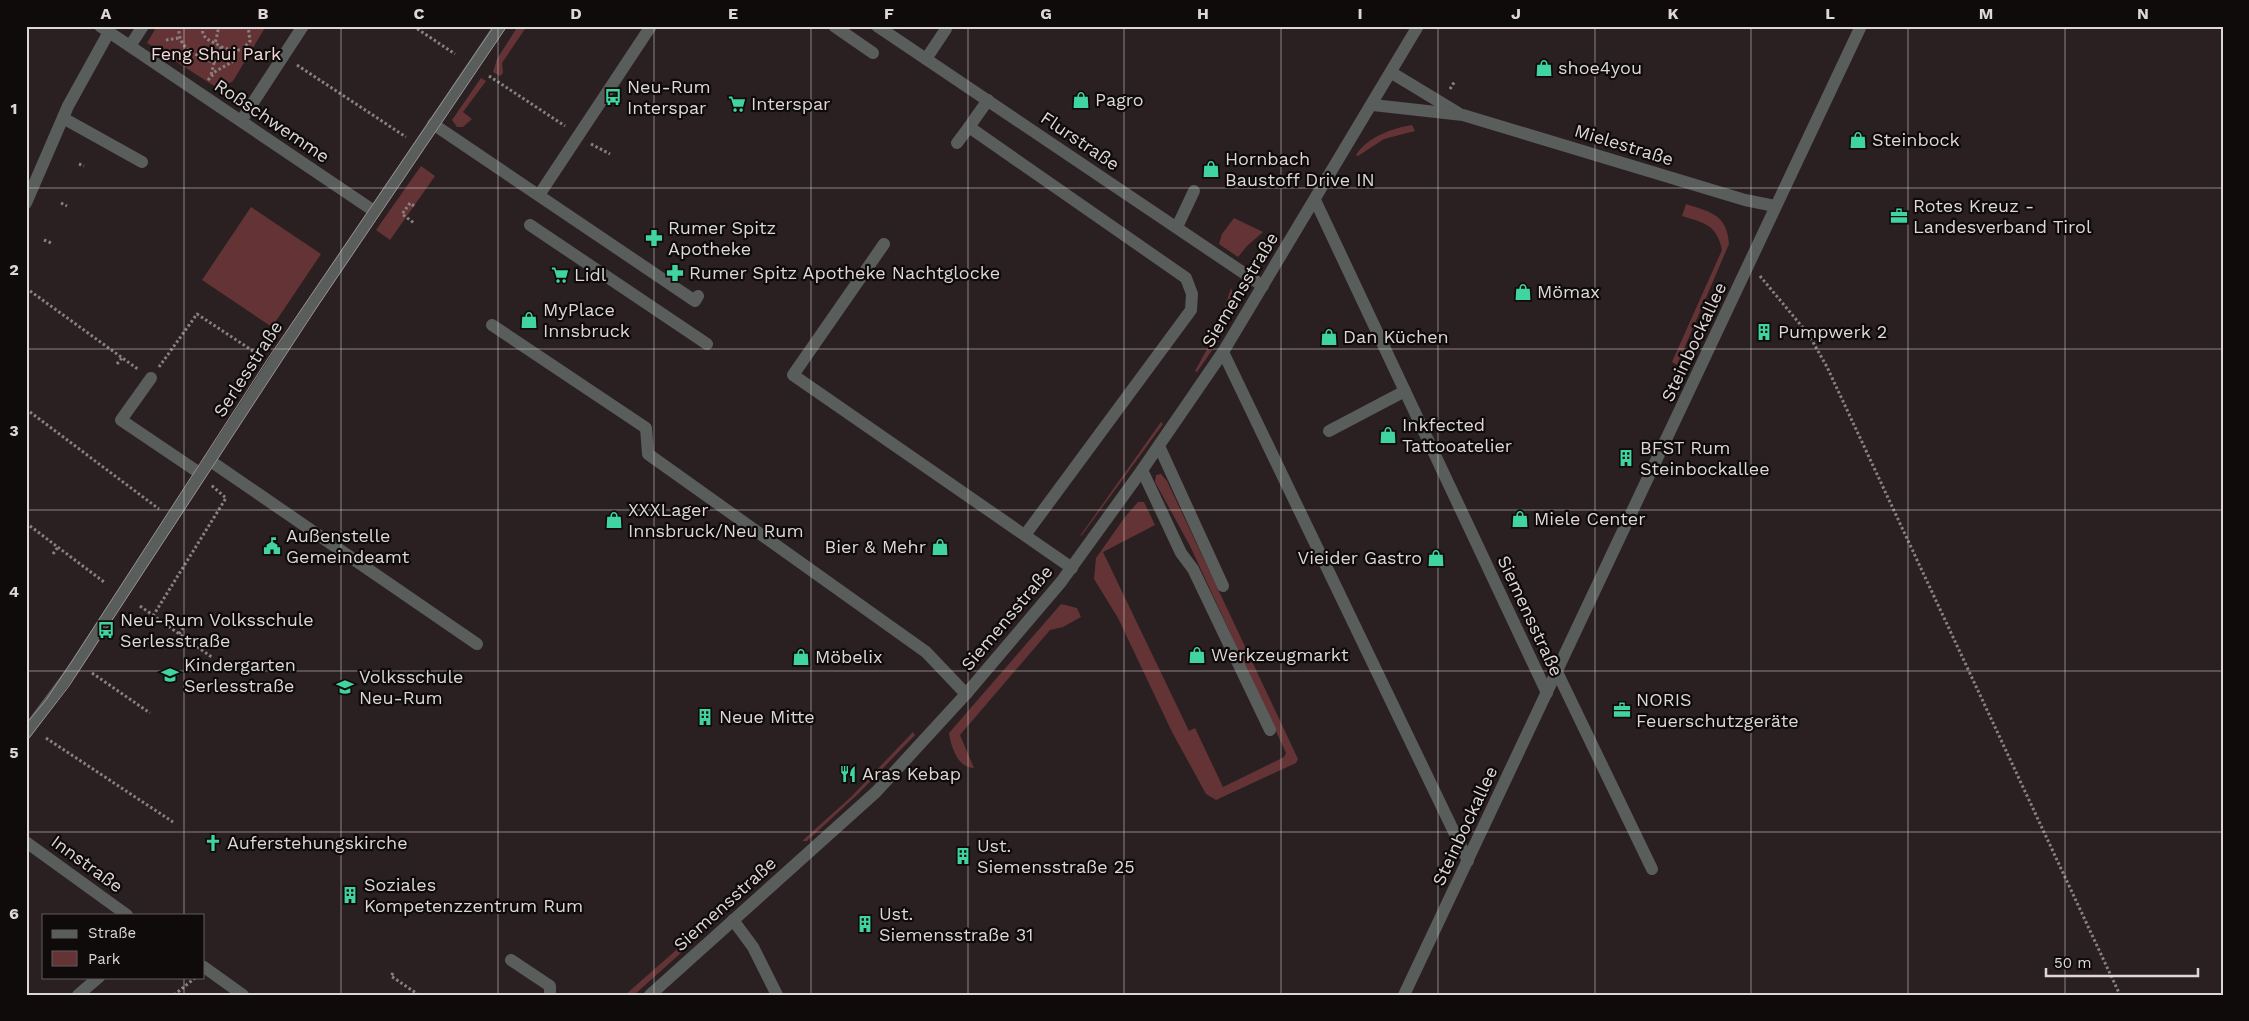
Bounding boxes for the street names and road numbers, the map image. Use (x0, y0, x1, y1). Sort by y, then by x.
street label: Roßschwemme (211, 74, 334, 167)
street label: Flurstraße (1037, 107, 1124, 175)
street label: Mielestraße (1572, 120, 1676, 170)
street label: Siemensstraße (1197, 228, 1282, 351)
street label: Steinbockallee (1657, 279, 1730, 405)
street label: Serlesstraße (209, 317, 286, 421)
street label: Siemensstraße (1493, 552, 1568, 679)
street label: Siemensstraße (957, 561, 1057, 674)
street label: Steinbockallee (1428, 763, 1501, 889)
street label: Innstraße (47, 831, 127, 897)
street label: Siemensstraße (669, 852, 780, 955)

